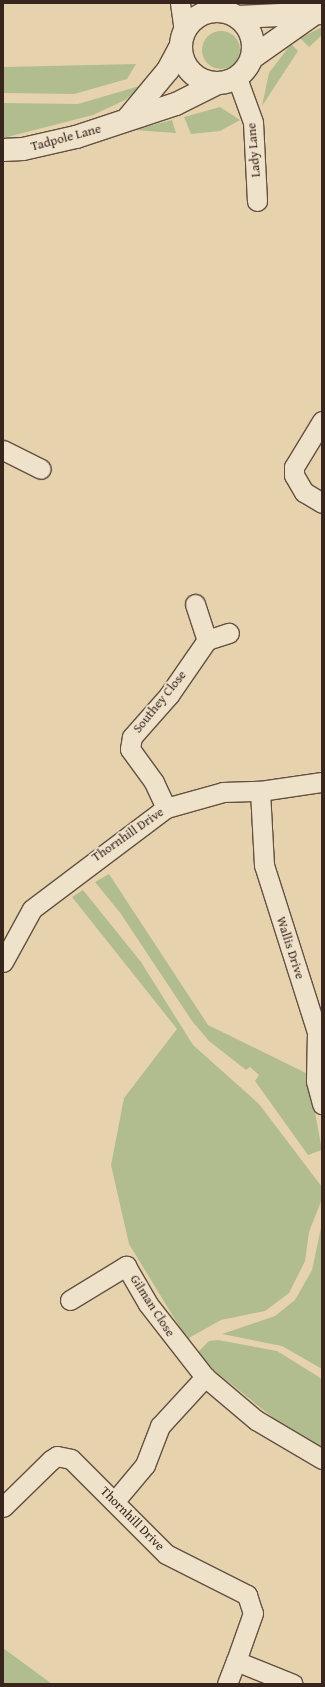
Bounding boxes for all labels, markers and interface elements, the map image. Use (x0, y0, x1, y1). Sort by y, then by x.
street label: Tadpole Lane (29, 121, 103, 155)
street label: Lady Lane (244, 122, 264, 178)
street label: Southey Close (130, 668, 190, 736)
street label: Thornhill Drive (89, 804, 167, 866)
street label: Wallis Drive (273, 915, 307, 981)
street label: Gilman Close (126, 1272, 178, 1340)
street label: Thornhill Drive (97, 1484, 167, 1554)

